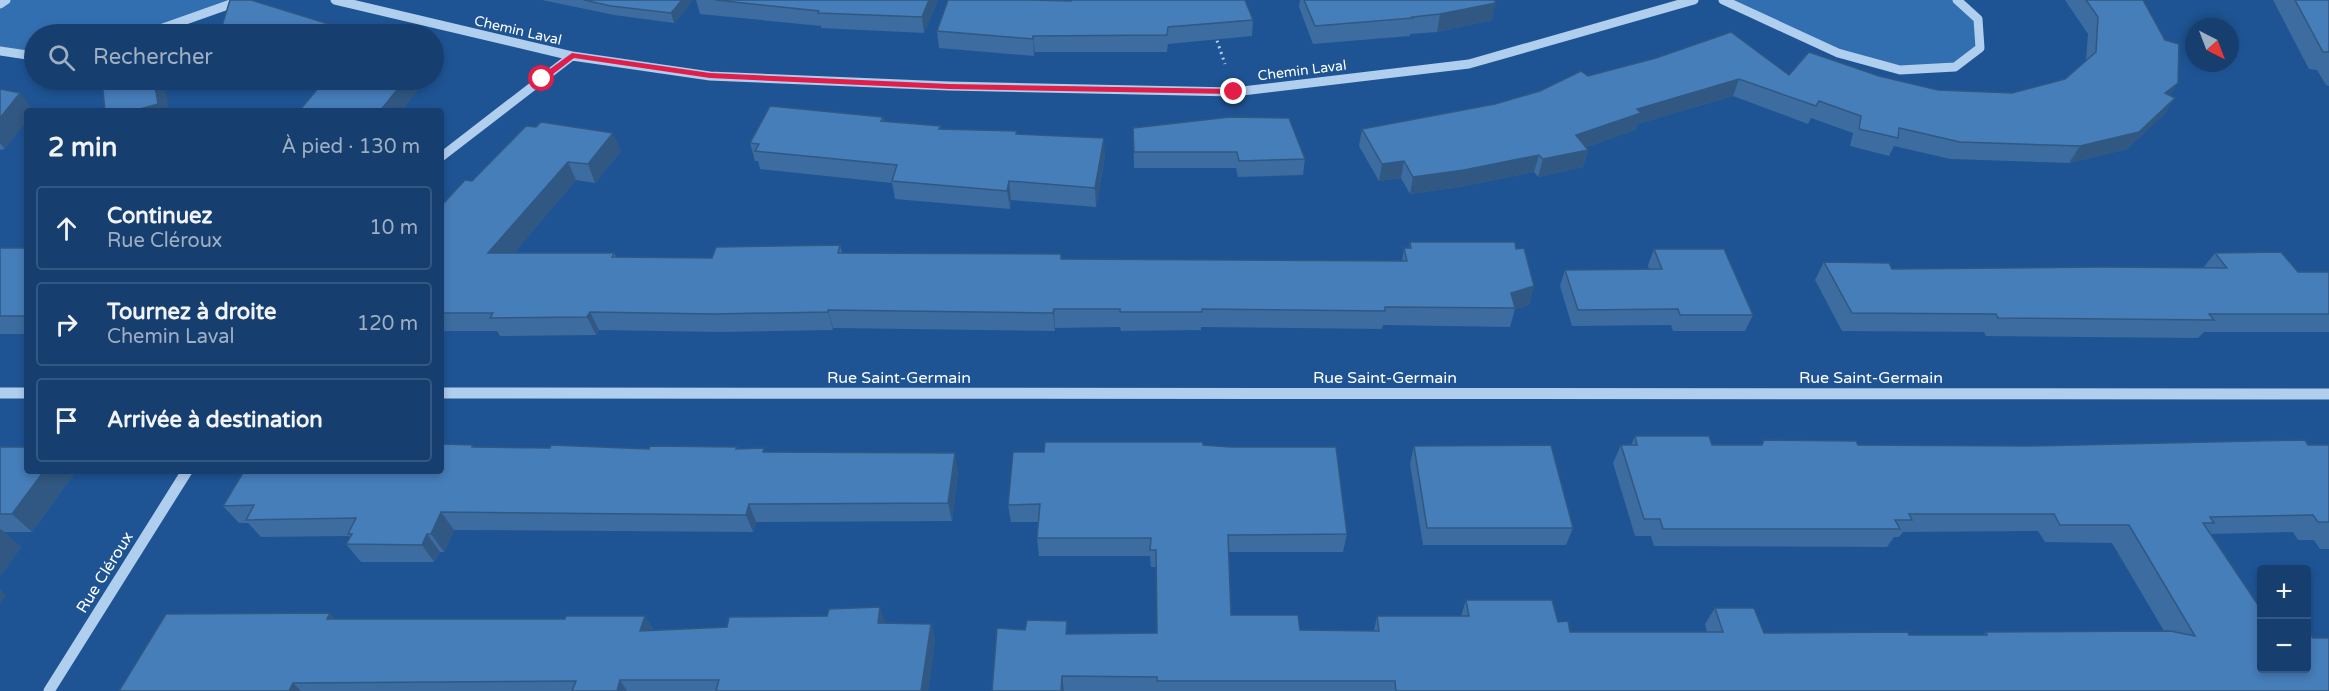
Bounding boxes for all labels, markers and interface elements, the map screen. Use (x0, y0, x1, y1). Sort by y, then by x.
street label: Chemin Laval (473, 12, 563, 49)
north arrow (2185, 18, 2239, 72)
search box (24, 24, 444, 90)
icon: search (45, 41, 78, 74)
text: Rechercher (93, 44, 213, 70)
street label: Chemin Laval (1257, 57, 1347, 84)
route start (528, 65, 554, 91)
route end (1220, 78, 1246, 104)
text: 2 min (48, 132, 117, 163)
text: À pied · 130 m (282, 135, 420, 159)
text: Continuez (107, 203, 212, 229)
icon: ahead (50, 212, 83, 245)
text: 10 m (369, 216, 418, 240)
text: Rue Cléroux (107, 229, 222, 253)
text: Tournez à droite (107, 299, 276, 325)
icon: right (50, 308, 83, 341)
text: 120 m (357, 312, 418, 336)
text: Chemin Laval (107, 325, 234, 349)
street label: Rue Saint-Germain (827, 368, 971, 388)
street label: Rue Saint-Germain (1313, 368, 1457, 388)
street label: Rue Saint-Germain (1799, 368, 1943, 388)
icon: arrive (50, 404, 83, 437)
text: Arrivée à destination (107, 407, 323, 433)
street label: Rue Cléroux (72, 528, 138, 617)
map controls (2257, 565, 2311, 673)
button: + (2257, 565, 2311, 619)
button: − (2257, 619, 2311, 673)

